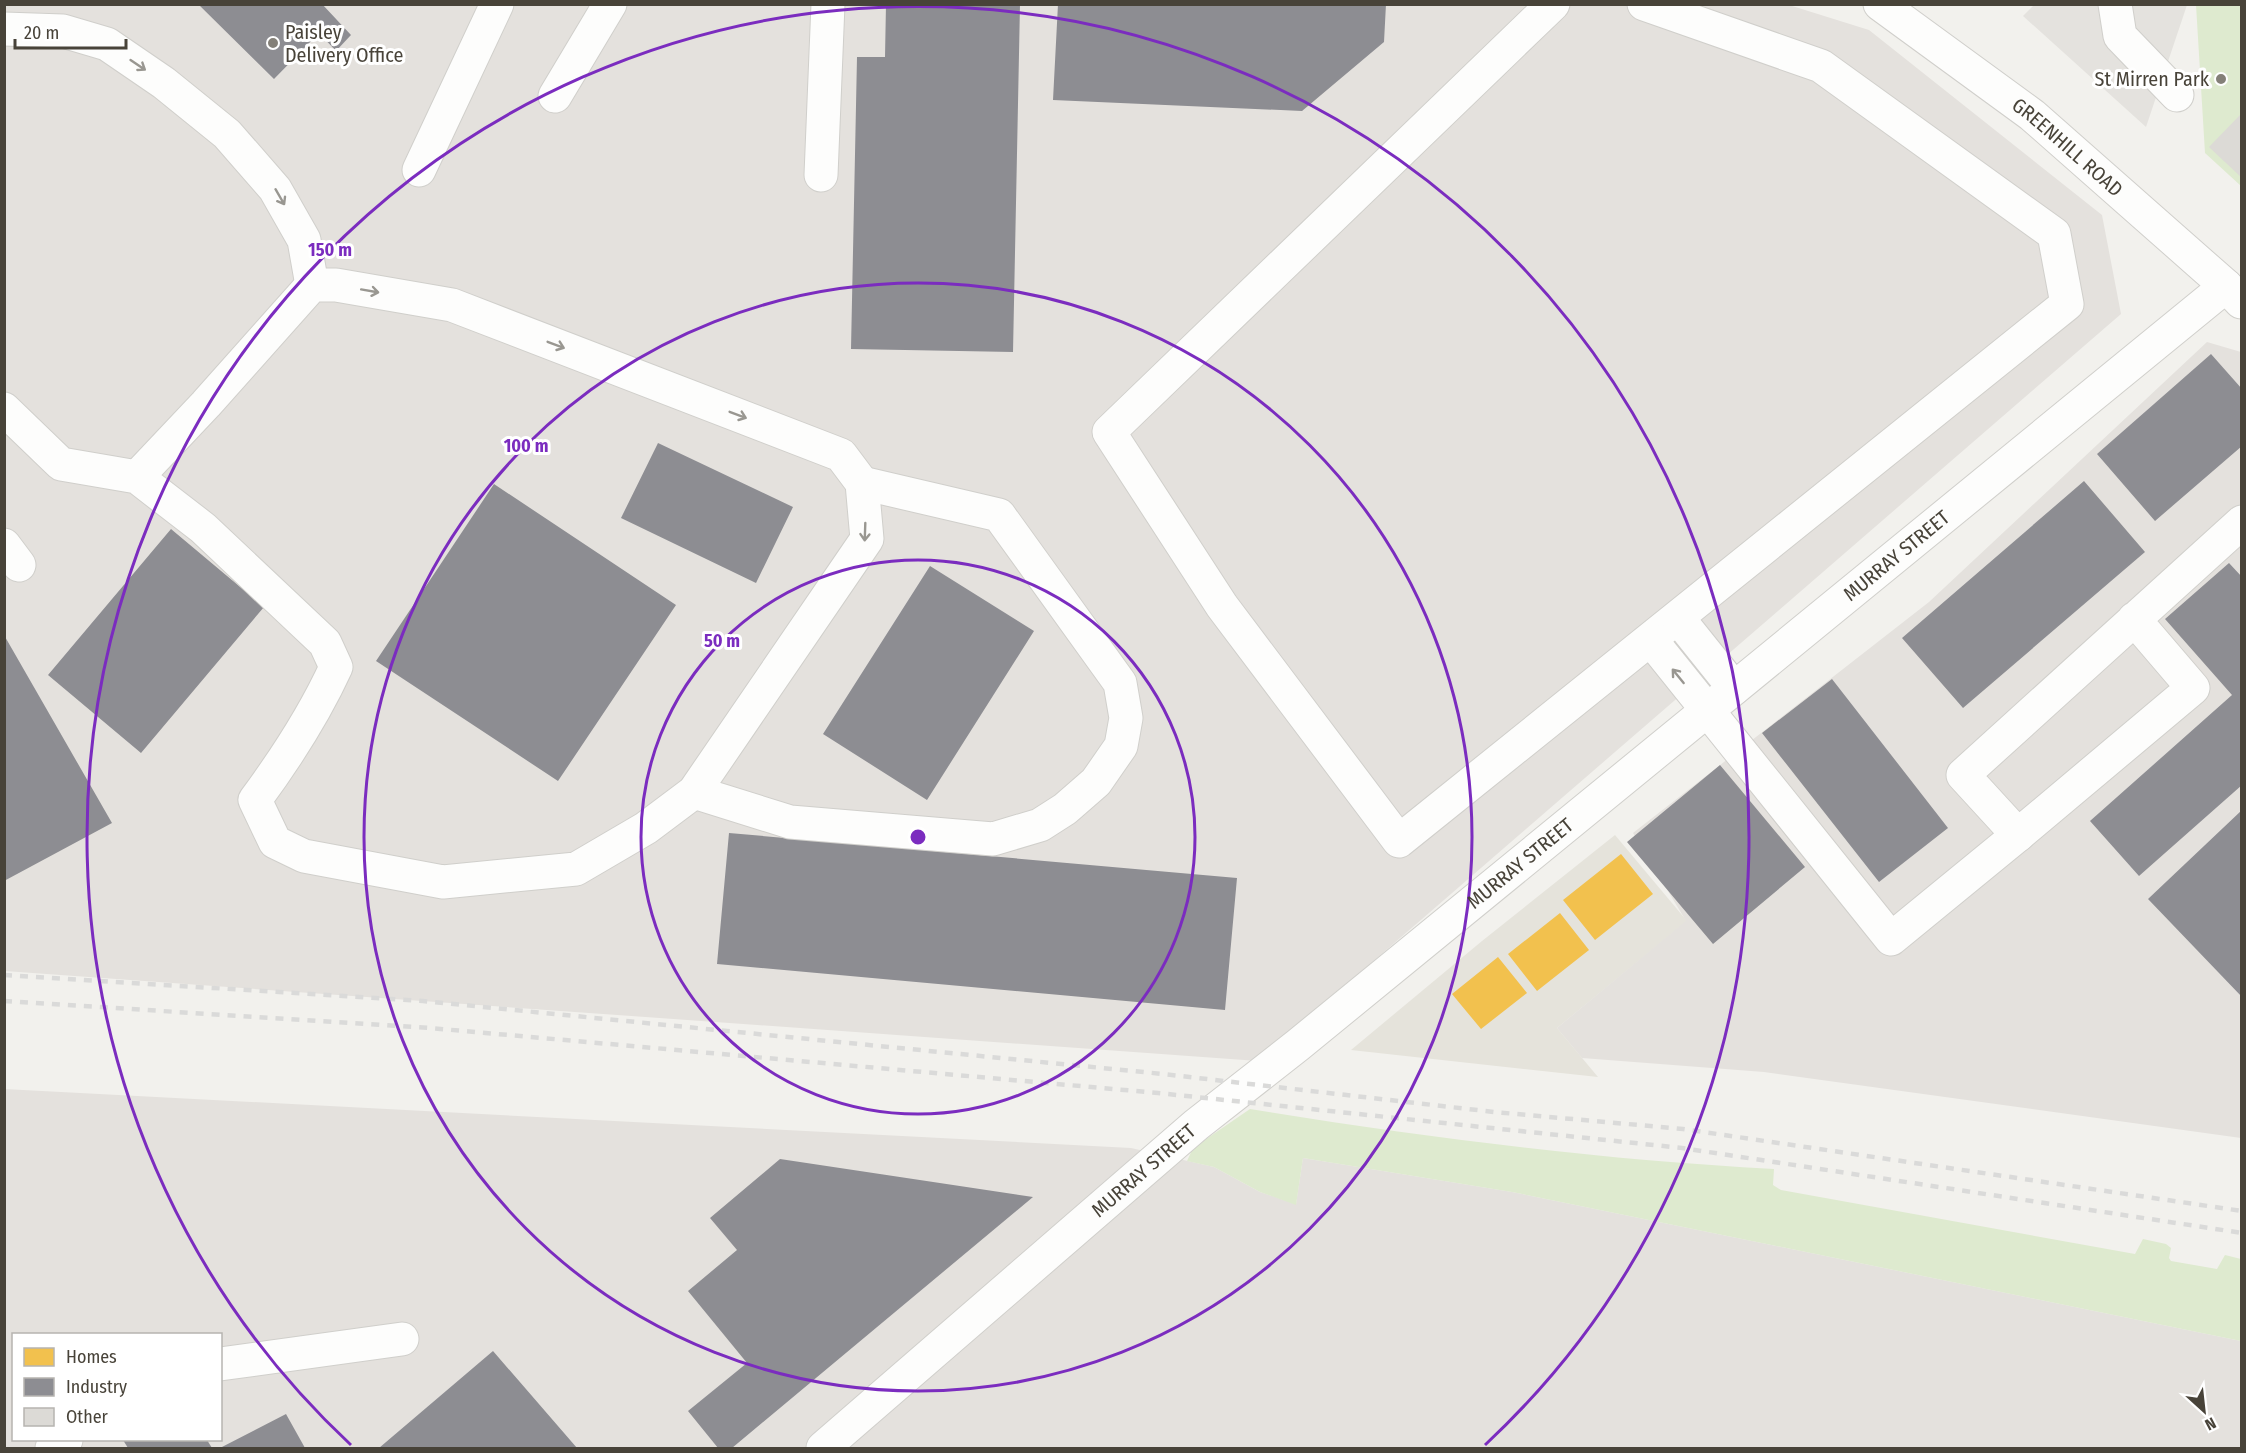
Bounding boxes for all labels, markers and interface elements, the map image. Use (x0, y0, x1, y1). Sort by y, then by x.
scale bar (15, 12, 126, 50)
place label: Paisley Delivery Office (285, 20, 403, 67)
text: 20 m (24, 22, 59, 44)
marker: Paisley Delivery Office (266, 36, 280, 50)
one-way arrow (130, 59, 147, 72)
place label: St Mirren Park (2095, 67, 2210, 91)
marker: St Mirren Park (2214, 72, 2228, 86)
street label: GREENHILL ROAD (2008, 93, 2128, 201)
one-way arrow (275, 188, 286, 206)
text: 150 m (308, 239, 352, 261)
one-way arrow (359, 285, 379, 296)
one-way arrow (546, 340, 565, 351)
one-way arrow (728, 410, 747, 421)
text: 100 m (504, 435, 548, 457)
street label: MURRAY STREET (1839, 505, 1955, 606)
one-way arrow (859, 521, 871, 541)
text: 50 m (704, 630, 740, 652)
one-way arrow (1671, 669, 1685, 684)
street label: MURRAY STREET (1462, 813, 1579, 914)
centre of rings (908, 827, 928, 847)
street label: MURRAY STREET (1087, 1118, 1201, 1222)
legend (12, 1333, 222, 1441)
text: Homes (66, 1346, 117, 1368)
text: Industry (66, 1376, 127, 1398)
north arrow (2174, 1381, 2234, 1441)
text: Other (66, 1406, 109, 1428)
text: N (2202, 1413, 2219, 1435)

